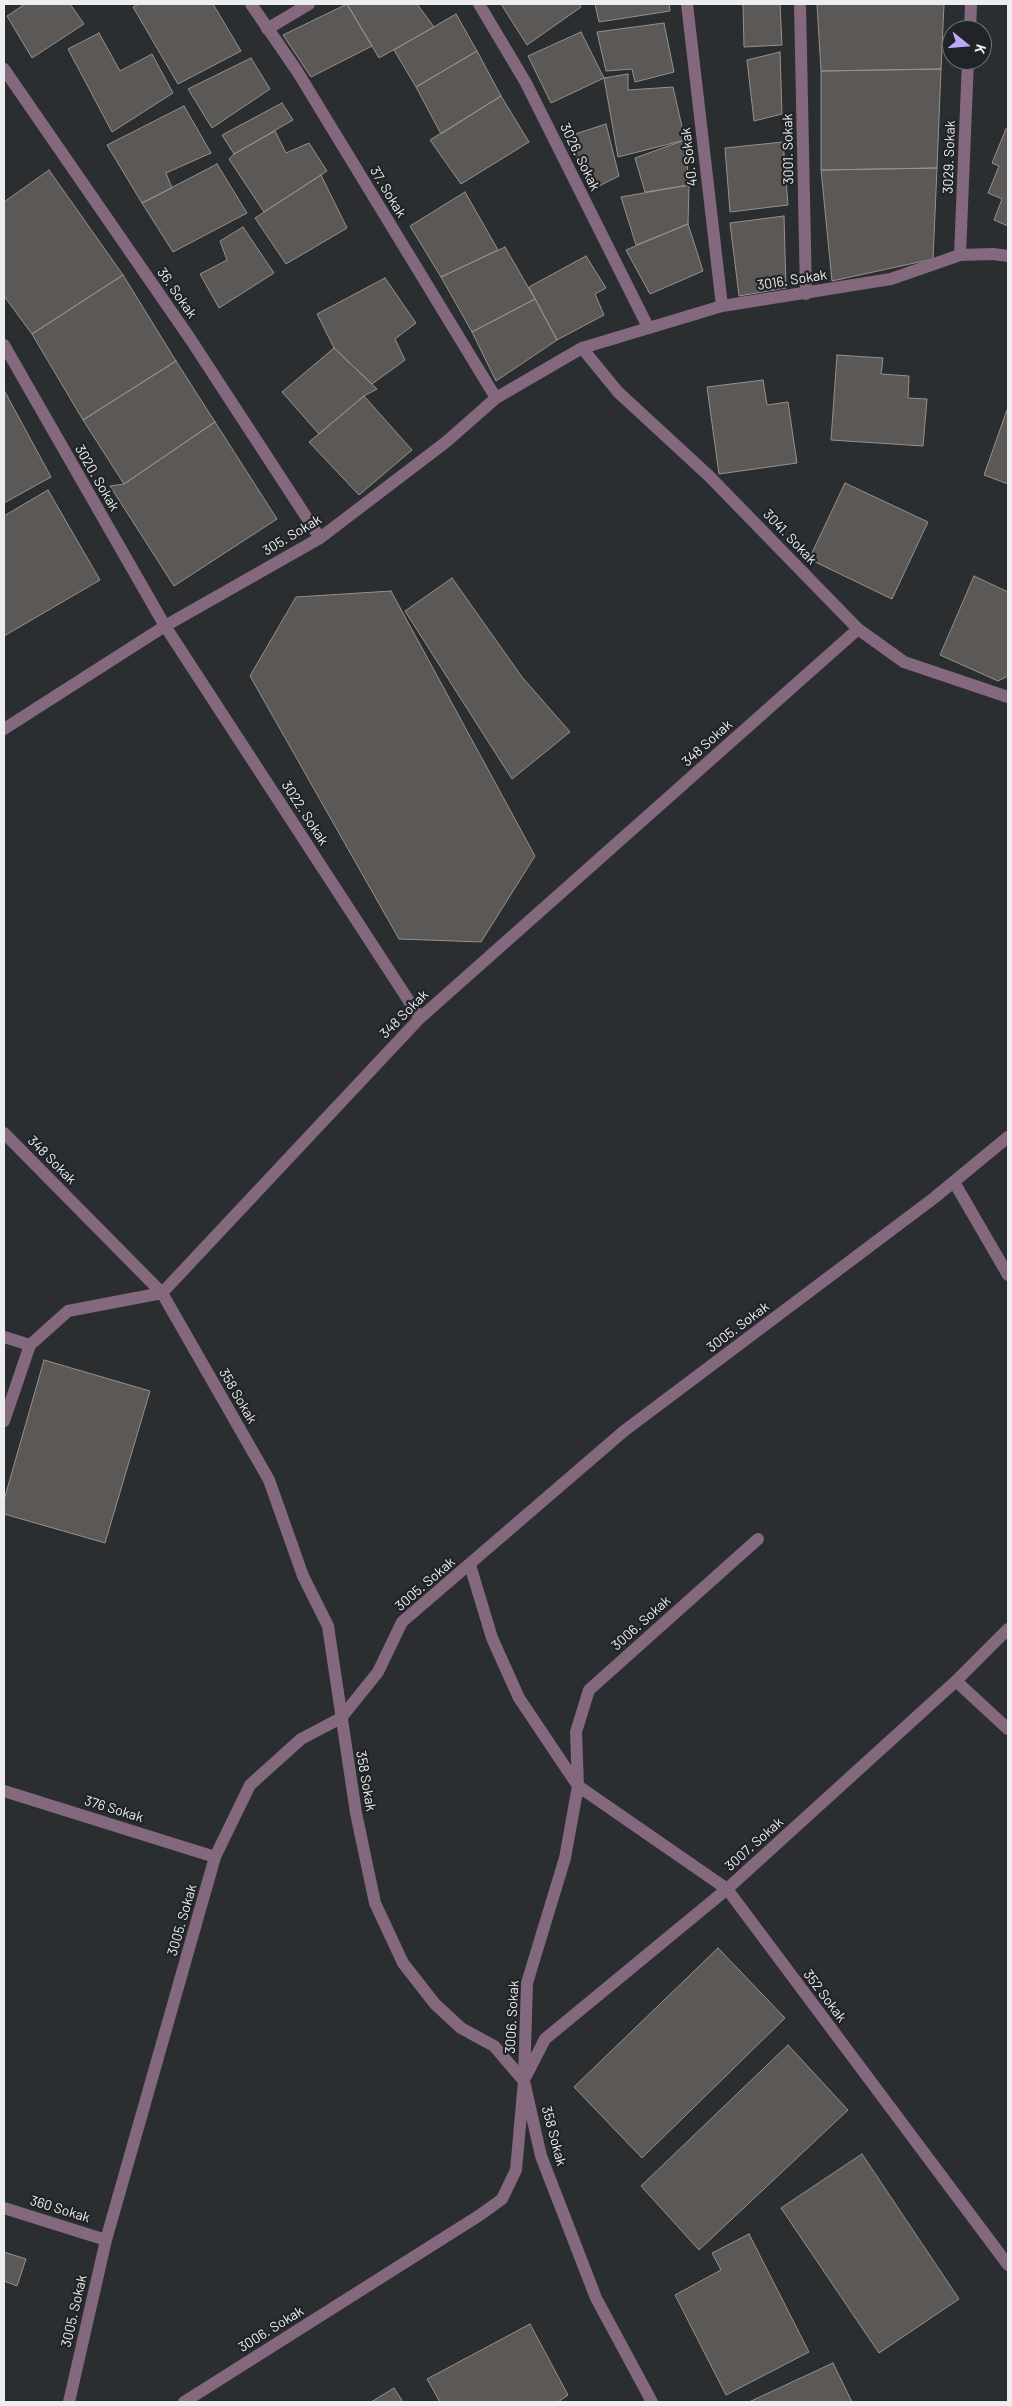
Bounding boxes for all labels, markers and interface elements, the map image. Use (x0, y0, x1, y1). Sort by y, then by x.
north arrow (942, 20, 992, 70)
text: K (971, 43, 990, 56)
street label: 3001. Sokak (779, 113, 797, 185)
street label: 3026. Sokak (556, 120, 604, 194)
street label: 3029. Sokak (939, 120, 959, 194)
street label: 40. Sokak (677, 127, 701, 187)
street label: 37. Sokak (366, 163, 410, 221)
street label: 36. Sokak (153, 264, 201, 322)
street label: 3016. Sokak (756, 266, 828, 294)
street label: 3020. Sokak (71, 442, 123, 514)
street label: 3041. Sokak (760, 506, 820, 568)
street label: 305. Sokak (259, 511, 325, 559)
street label: 348 Sokak (678, 716, 736, 770)
street label: 3022. Sokak (278, 778, 332, 848)
street label: 348 Sokak (376, 986, 432, 1042)
street label: 348 Sokak (24, 1132, 80, 1188)
street label: 3005. Sokak (703, 1298, 773, 1356)
street label: 358 Sokak (215, 1365, 261, 1427)
street label: 3005. Sokak (392, 1553, 458, 1615)
street label: 3006. Sokak (608, 1592, 674, 1654)
street label: 358 Sokak (352, 1749, 380, 1813)
street label: 376 Sokak (83, 1792, 145, 1826)
street label: 3007. Sokak (721, 1813, 787, 1875)
street label: 3005. Sokak (164, 1882, 200, 1958)
street label: 352 Sokak (800, 1966, 850, 2026)
street label: 3006. Sokak (502, 1980, 522, 2054)
street label: 358 Sokak (538, 2104, 570, 2168)
street label: 360 Sokak (28, 2192, 92, 2226)
street label: 3005. Sokak (58, 2273, 90, 2349)
street label: 3006. Sokak (235, 2302, 307, 2356)

